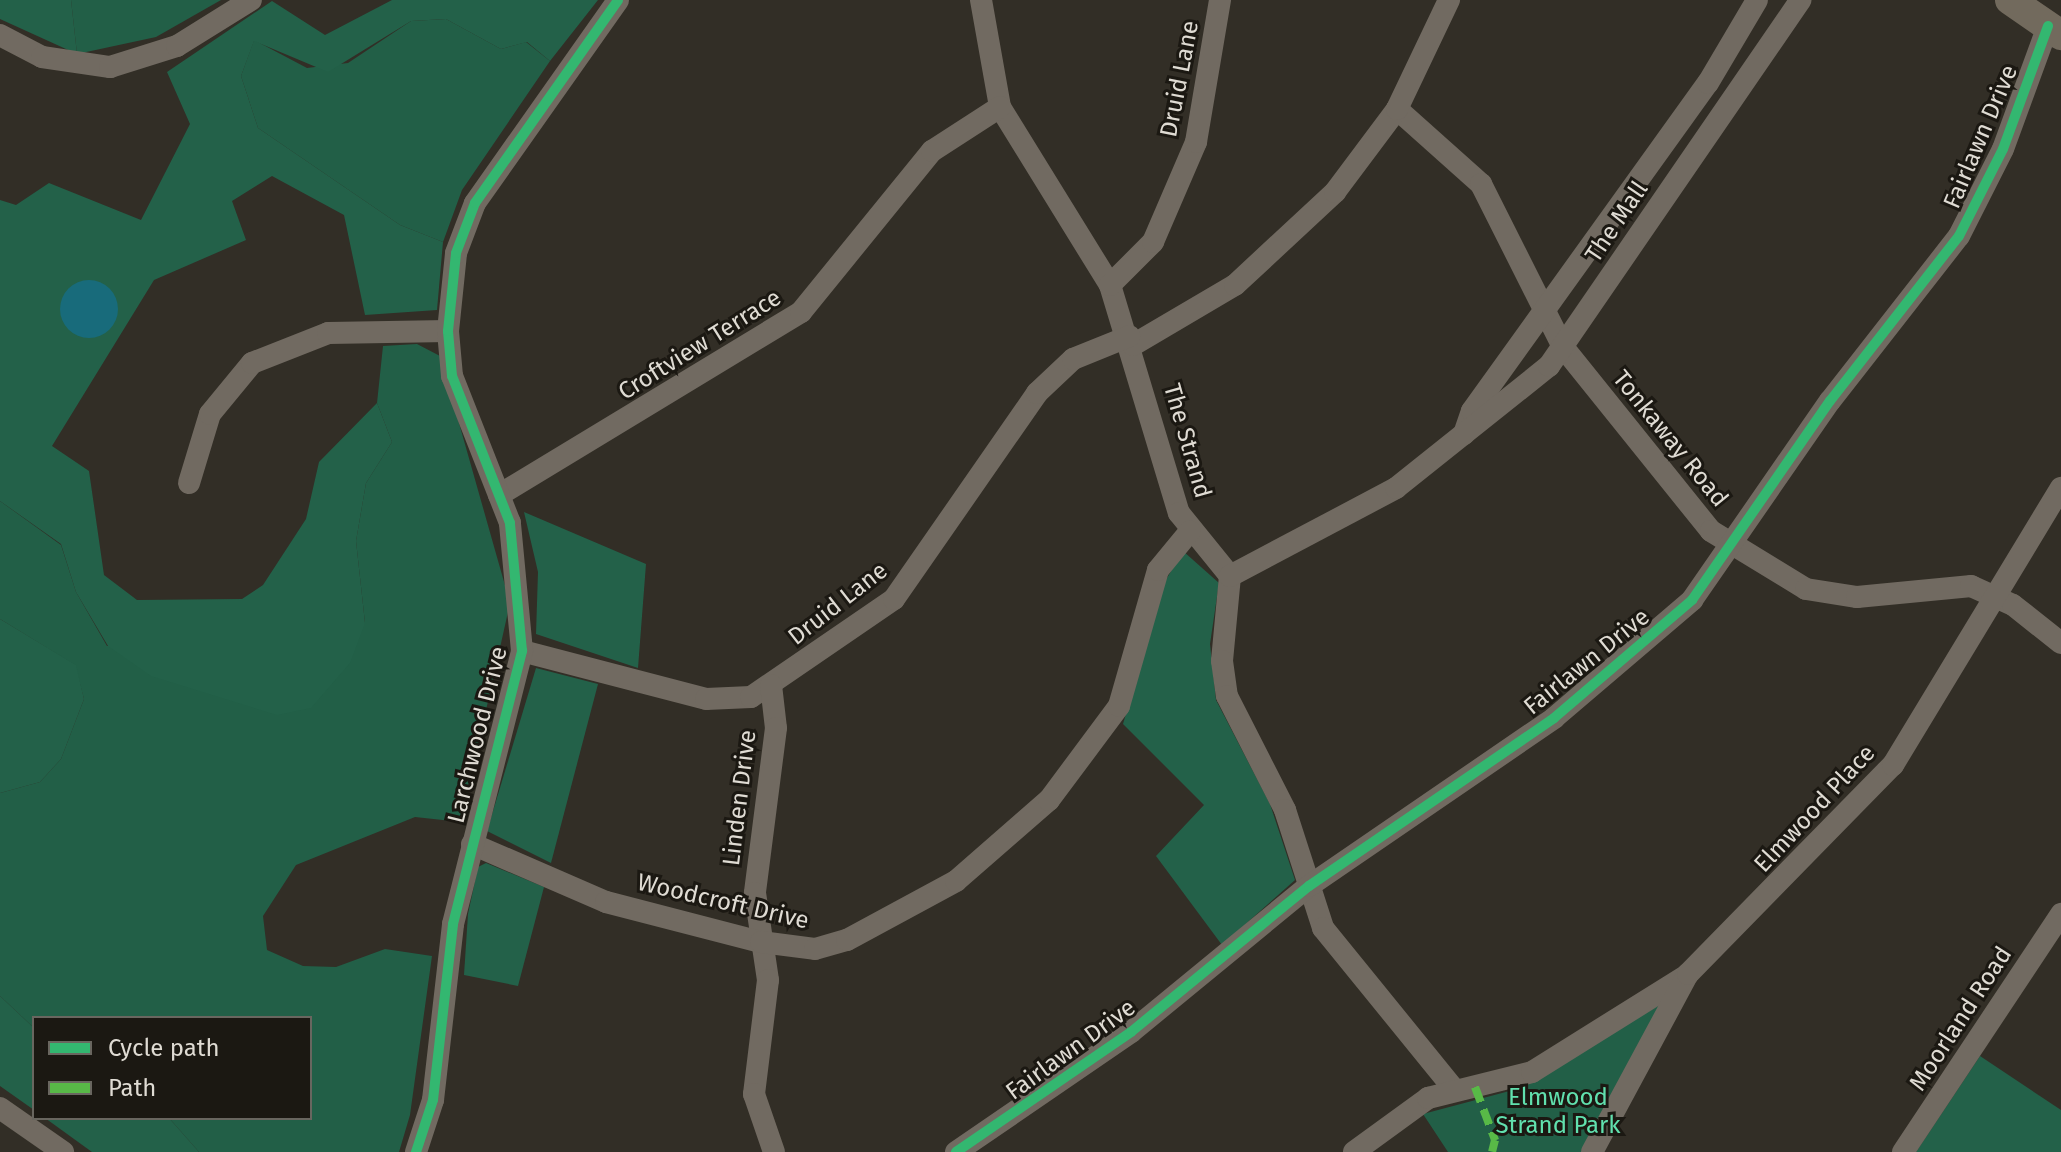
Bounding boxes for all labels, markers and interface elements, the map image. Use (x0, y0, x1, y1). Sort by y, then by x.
street label: Druid Lane (1155, 18, 1205, 140)
street label: Fairlawn Drive (1938, 61, 2024, 213)
street label: The Mall (1579, 176, 1655, 268)
street label: Croftview Terrace (613, 283, 787, 407)
street label: Tonkaway Road (1606, 365, 1734, 513)
street label: The Strand (1157, 381, 1217, 501)
street label: Druid Lane (783, 556, 893, 652)
street label: Fairlawn Drive (1518, 603, 1656, 721)
street label: Larchwood Drive (442, 644, 514, 826)
street label: Linden Drive (717, 728, 763, 868)
street label: Elmwood Place (1749, 739, 1881, 879)
street label: Woodcroft Drive (634, 868, 812, 936)
street label: Moorland Road (1904, 942, 2018, 1096)
street label: Fairlawn Drive (1001, 993, 1141, 1107)
legend (32, 1016, 312, 1120)
text: Cycle path (108, 1034, 220, 1062)
text: Path (108, 1074, 156, 1102)
park label: Elmwood Strand Park (1495, 1084, 1621, 1140)

